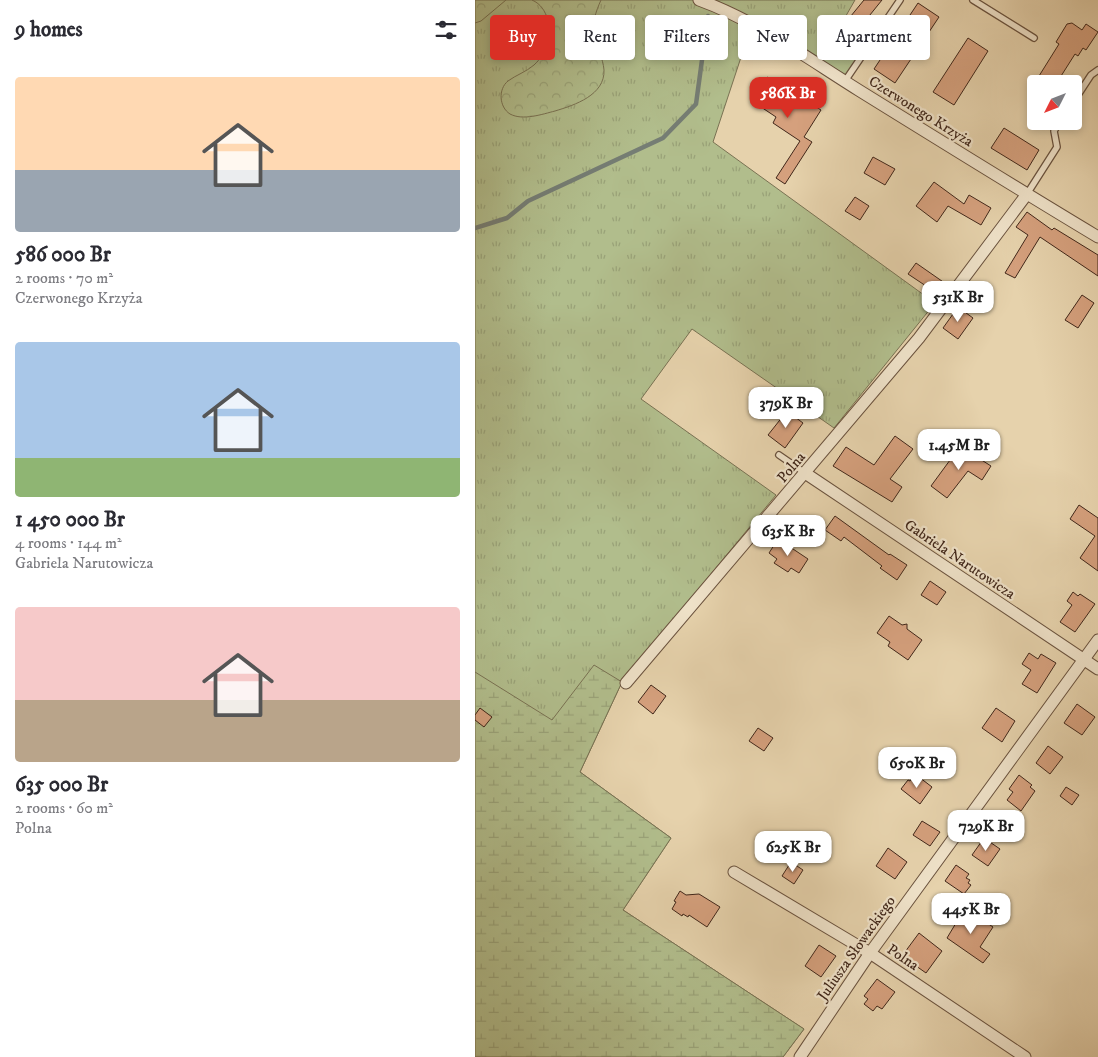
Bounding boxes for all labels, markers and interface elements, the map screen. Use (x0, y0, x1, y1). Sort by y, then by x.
chip: Buy (490, 15, 555, 60)
chip: Rent (565, 15, 635, 60)
chip: Filters (645, 15, 728, 60)
chip: New (738, 15, 807, 60)
chip: Apartment (817, 15, 930, 60)
icon: filters (432, 16, 460, 44)
text: 9 homes (15, 17, 83, 43)
street label: Czerwonego Krzyża (865, 72, 977, 151)
north arrow (1027, 75, 1083, 130)
map controls (1027, 75, 1082, 130)
pin: 586K Br (742, 76, 834, 119)
text: 586K Br (761, 83, 815, 103)
icon: home (193, 110, 283, 200)
text: 586 000 Br (15, 242, 111, 268)
text: 2 rooms · 70 m² (15, 268, 113, 288)
pin: 531K Br (912, 280, 1004, 323)
text: 531K Br (933, 287, 983, 307)
text: Czerwonego Krzyża (15, 288, 143, 308)
icon: home (193, 375, 283, 465)
pin: 379K Br (740, 386, 832, 429)
text: 379K Br (759, 393, 813, 413)
pin: 1.45M Br (907, 428, 1011, 471)
text: 1.45M Br (929, 435, 989, 455)
street label: Polna (773, 448, 810, 487)
text: 1 450 000 Br (15, 507, 125, 533)
pin: 635K Br (742, 514, 834, 557)
street label: Gabriela Narutowicza (901, 515, 1019, 604)
text: 635K Br (762, 521, 814, 541)
text: 4 rooms · 144 m² (15, 533, 122, 553)
text: Gabriela Narutowicza (15, 553, 153, 573)
icon: home (193, 640, 283, 730)
pin: 650K Br (871, 746, 963, 789)
text: 650K Br (889, 753, 945, 773)
text: 635 000 Br (15, 772, 108, 798)
text: 2 rooms · 60 m² (15, 798, 113, 818)
pin: 729K Br (940, 810, 1032, 852)
text: 729K Br (959, 816, 1013, 836)
text: Polna (15, 818, 52, 838)
pin: 625K Br (747, 830, 839, 873)
text: 625K Br (766, 837, 820, 857)
street label: Juliusza Słowackiego (812, 892, 900, 1006)
pin: 445K Br (925, 892, 1017, 935)
text: 445K Br (943, 899, 999, 919)
street label: Polna (883, 940, 923, 975)

